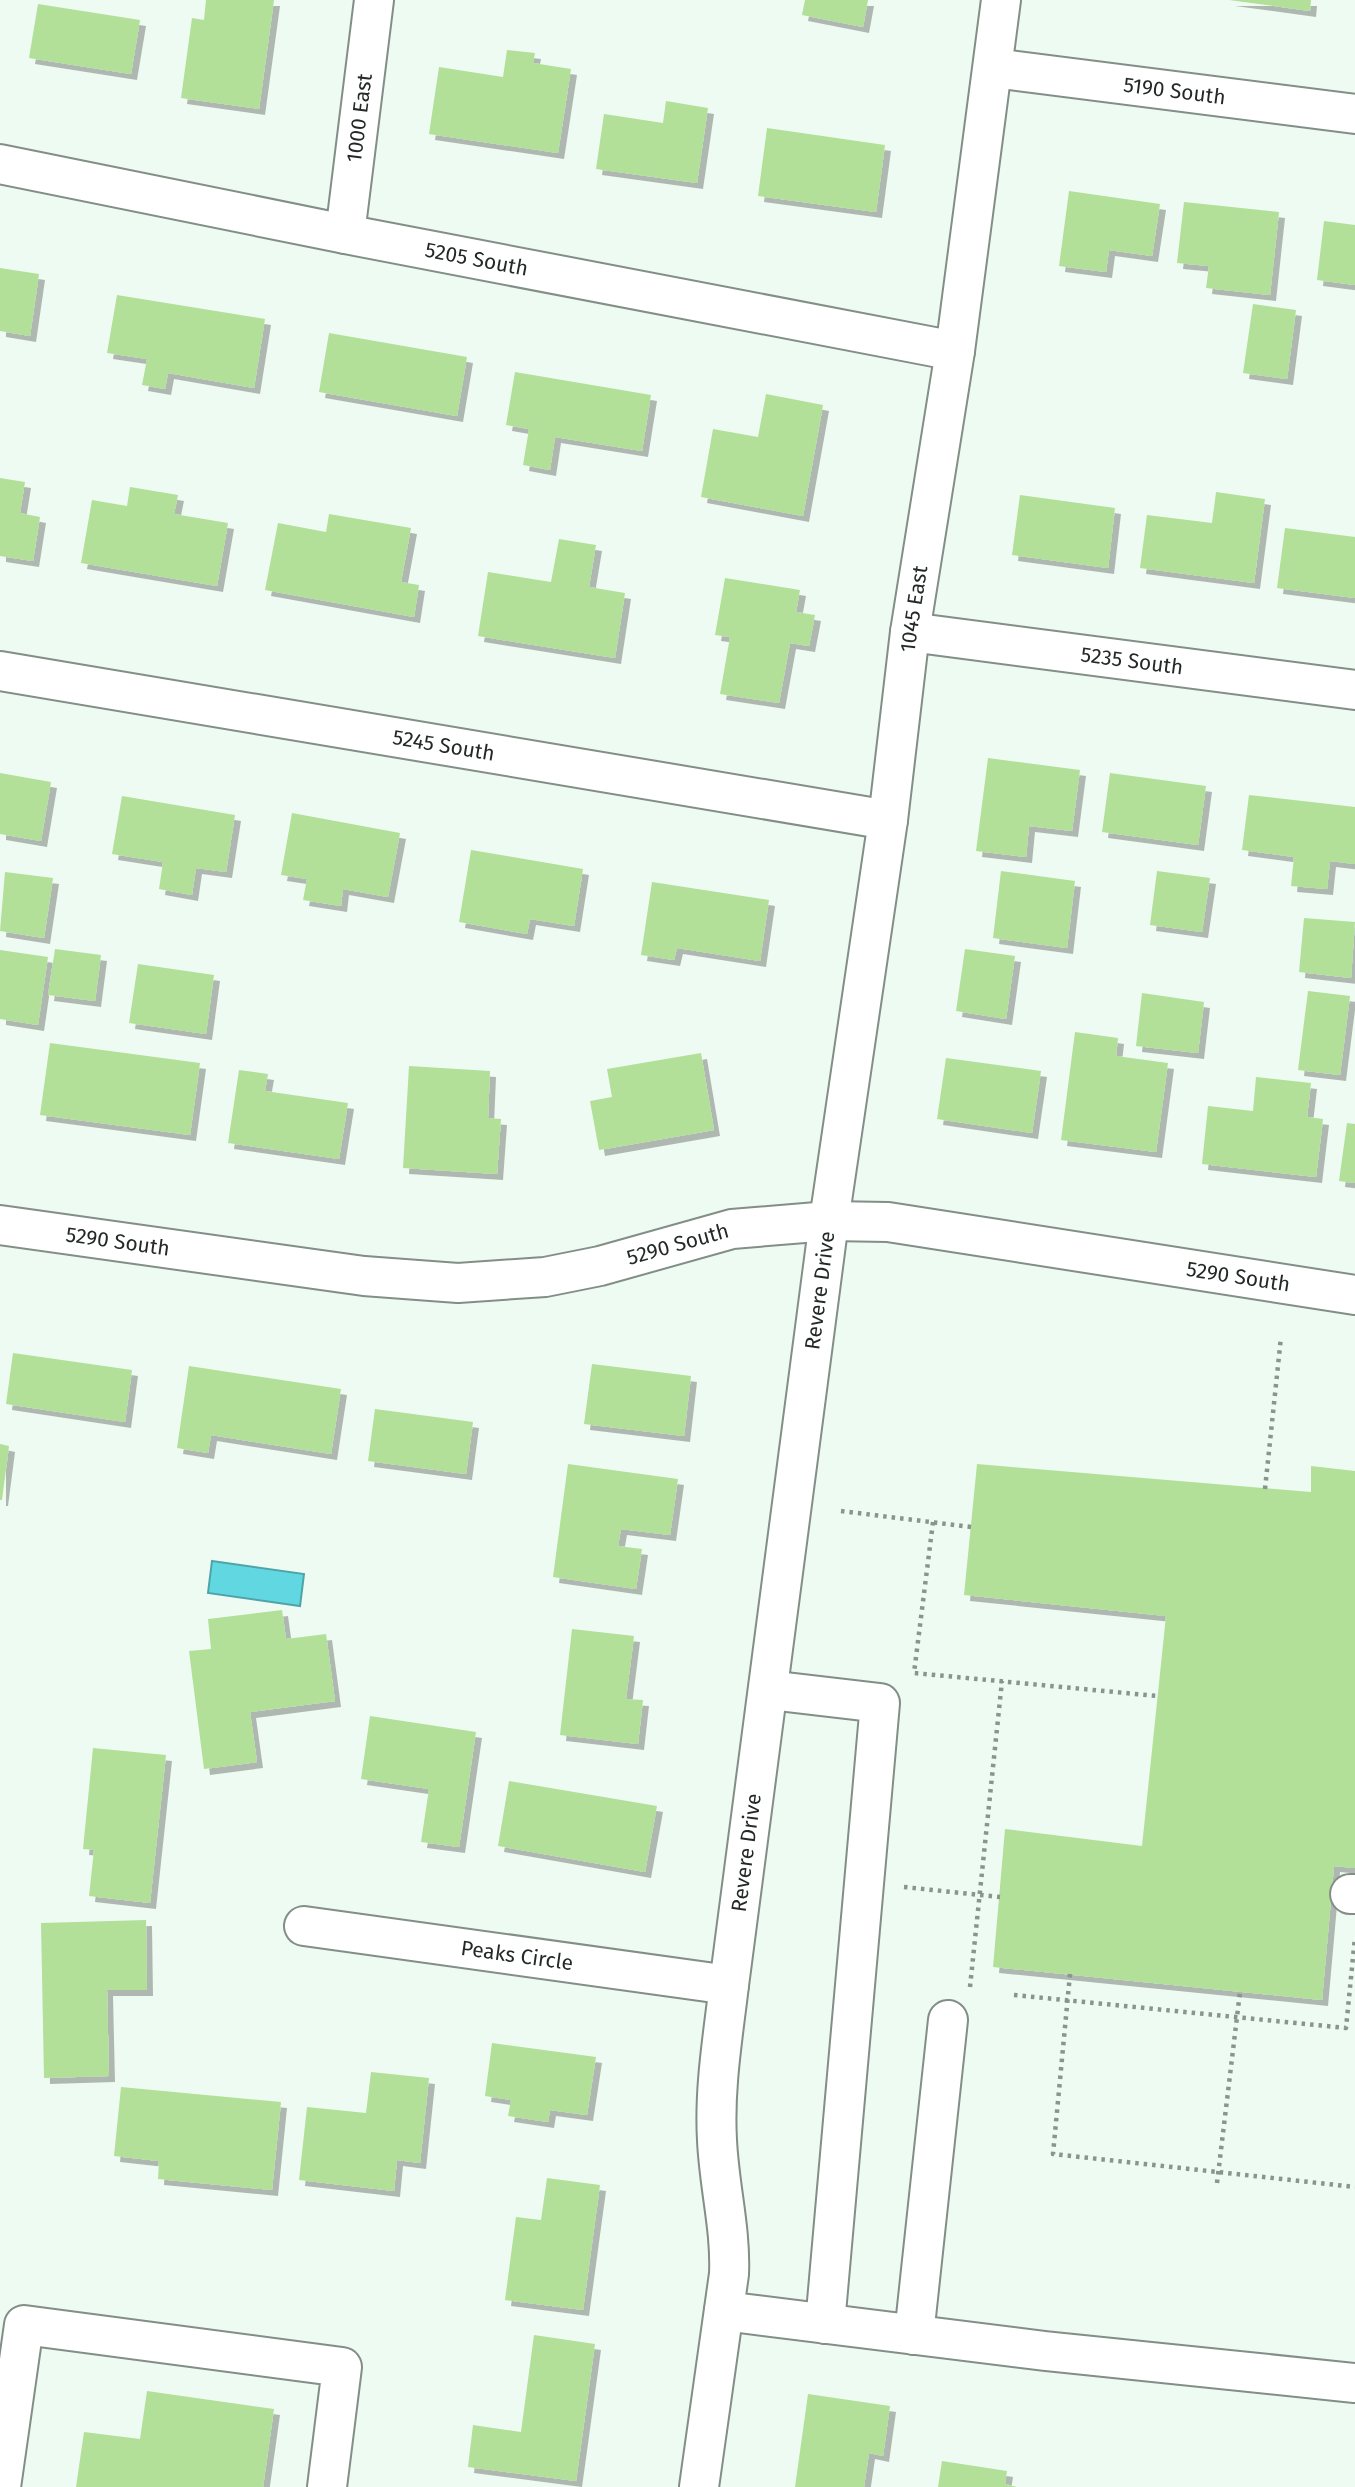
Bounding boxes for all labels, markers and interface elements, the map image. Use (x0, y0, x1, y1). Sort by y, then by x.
street label: 1000 East (341, 72, 378, 164)
street label: 5190 South (1122, 72, 1227, 110)
street label: 5205 South (423, 237, 530, 282)
street label: 1045 East (895, 563, 934, 654)
street label: 5235 South (1079, 641, 1185, 680)
street label: 5245 South (391, 724, 497, 767)
street label: 5290 South (624, 1218, 732, 1271)
street label: 5290 South (64, 1221, 171, 1262)
street label: Revere Drive (799, 1230, 841, 1351)
street label: 5290 South (1185, 1256, 1292, 1298)
street label: Revere Drive (726, 1792, 767, 1913)
street label: Peaks Circle (459, 1935, 575, 1976)

